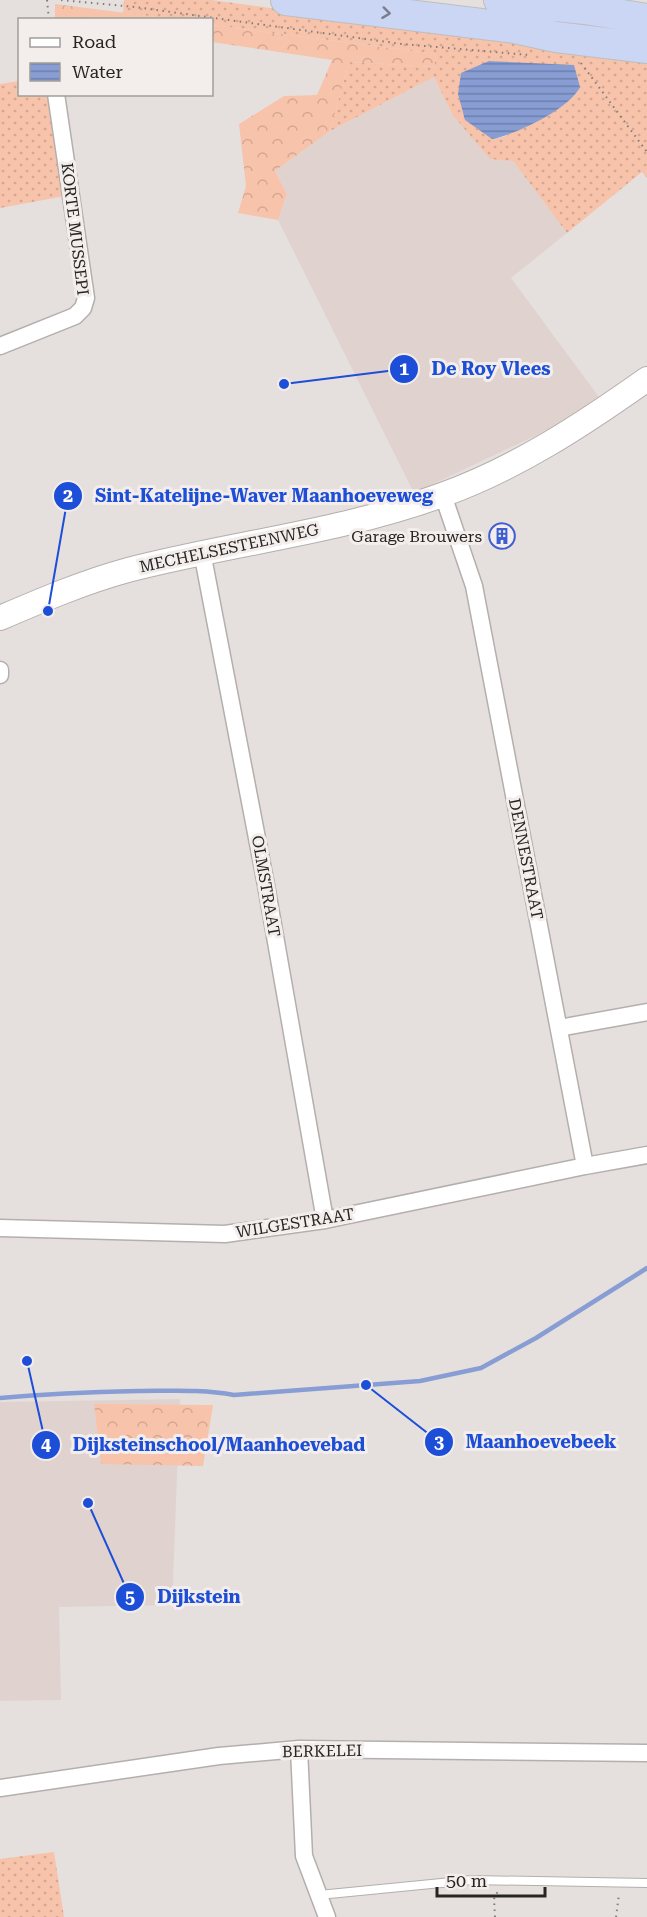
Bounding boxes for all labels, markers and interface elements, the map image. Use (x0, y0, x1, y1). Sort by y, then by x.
one-way arrow (381, 6, 390, 19)
legend (18, 18, 213, 96)
text: Road (72, 31, 117, 52)
text: Water (72, 61, 123, 82)
street label: KORTE MUSSEPI (57, 162, 93, 296)
callout: De Roy Vlees (389, 351, 562, 387)
text: 1 (399, 358, 409, 379)
text: De Roy Vlees (432, 358, 550, 379)
callout: Sint-Katelijne-Waver Maanhoeveweg (53, 478, 445, 514)
text: 2 (63, 485, 73, 506)
text: Sint-Katelijne-Waver Maanhoeveweg (95, 485, 434, 506)
street label: MECHELSESTEENWEG (138, 520, 321, 576)
building icon: Garage Brouwers (487, 521, 517, 551)
place label: Garage Brouwers (351, 527, 482, 546)
street label: DENNESTRAAT (505, 797, 547, 922)
street label: OLMSTRAAT (248, 834, 284, 938)
street label: WILGESTRAAT (235, 1204, 356, 1242)
callout: Maanhoevebeek (424, 1424, 629, 1460)
callout: Dijksteinschool/Maanhoevebad (31, 1427, 377, 1463)
text: 3 (434, 1431, 444, 1452)
text: Maanhoevebeek (466, 1431, 617, 1452)
text: 4 (41, 1434, 51, 1455)
text: Dijksteinschool/Maanhoevebad (73, 1434, 365, 1455)
callout: Dijkstein (115, 1579, 252, 1615)
text: 5 (125, 1586, 135, 1607)
text: Dijkstein (157, 1586, 241, 1607)
street label: BERKELEI (282, 1741, 362, 1761)
scale bar (437, 1860, 545, 1898)
text: 50 m (446, 1870, 487, 1891)

